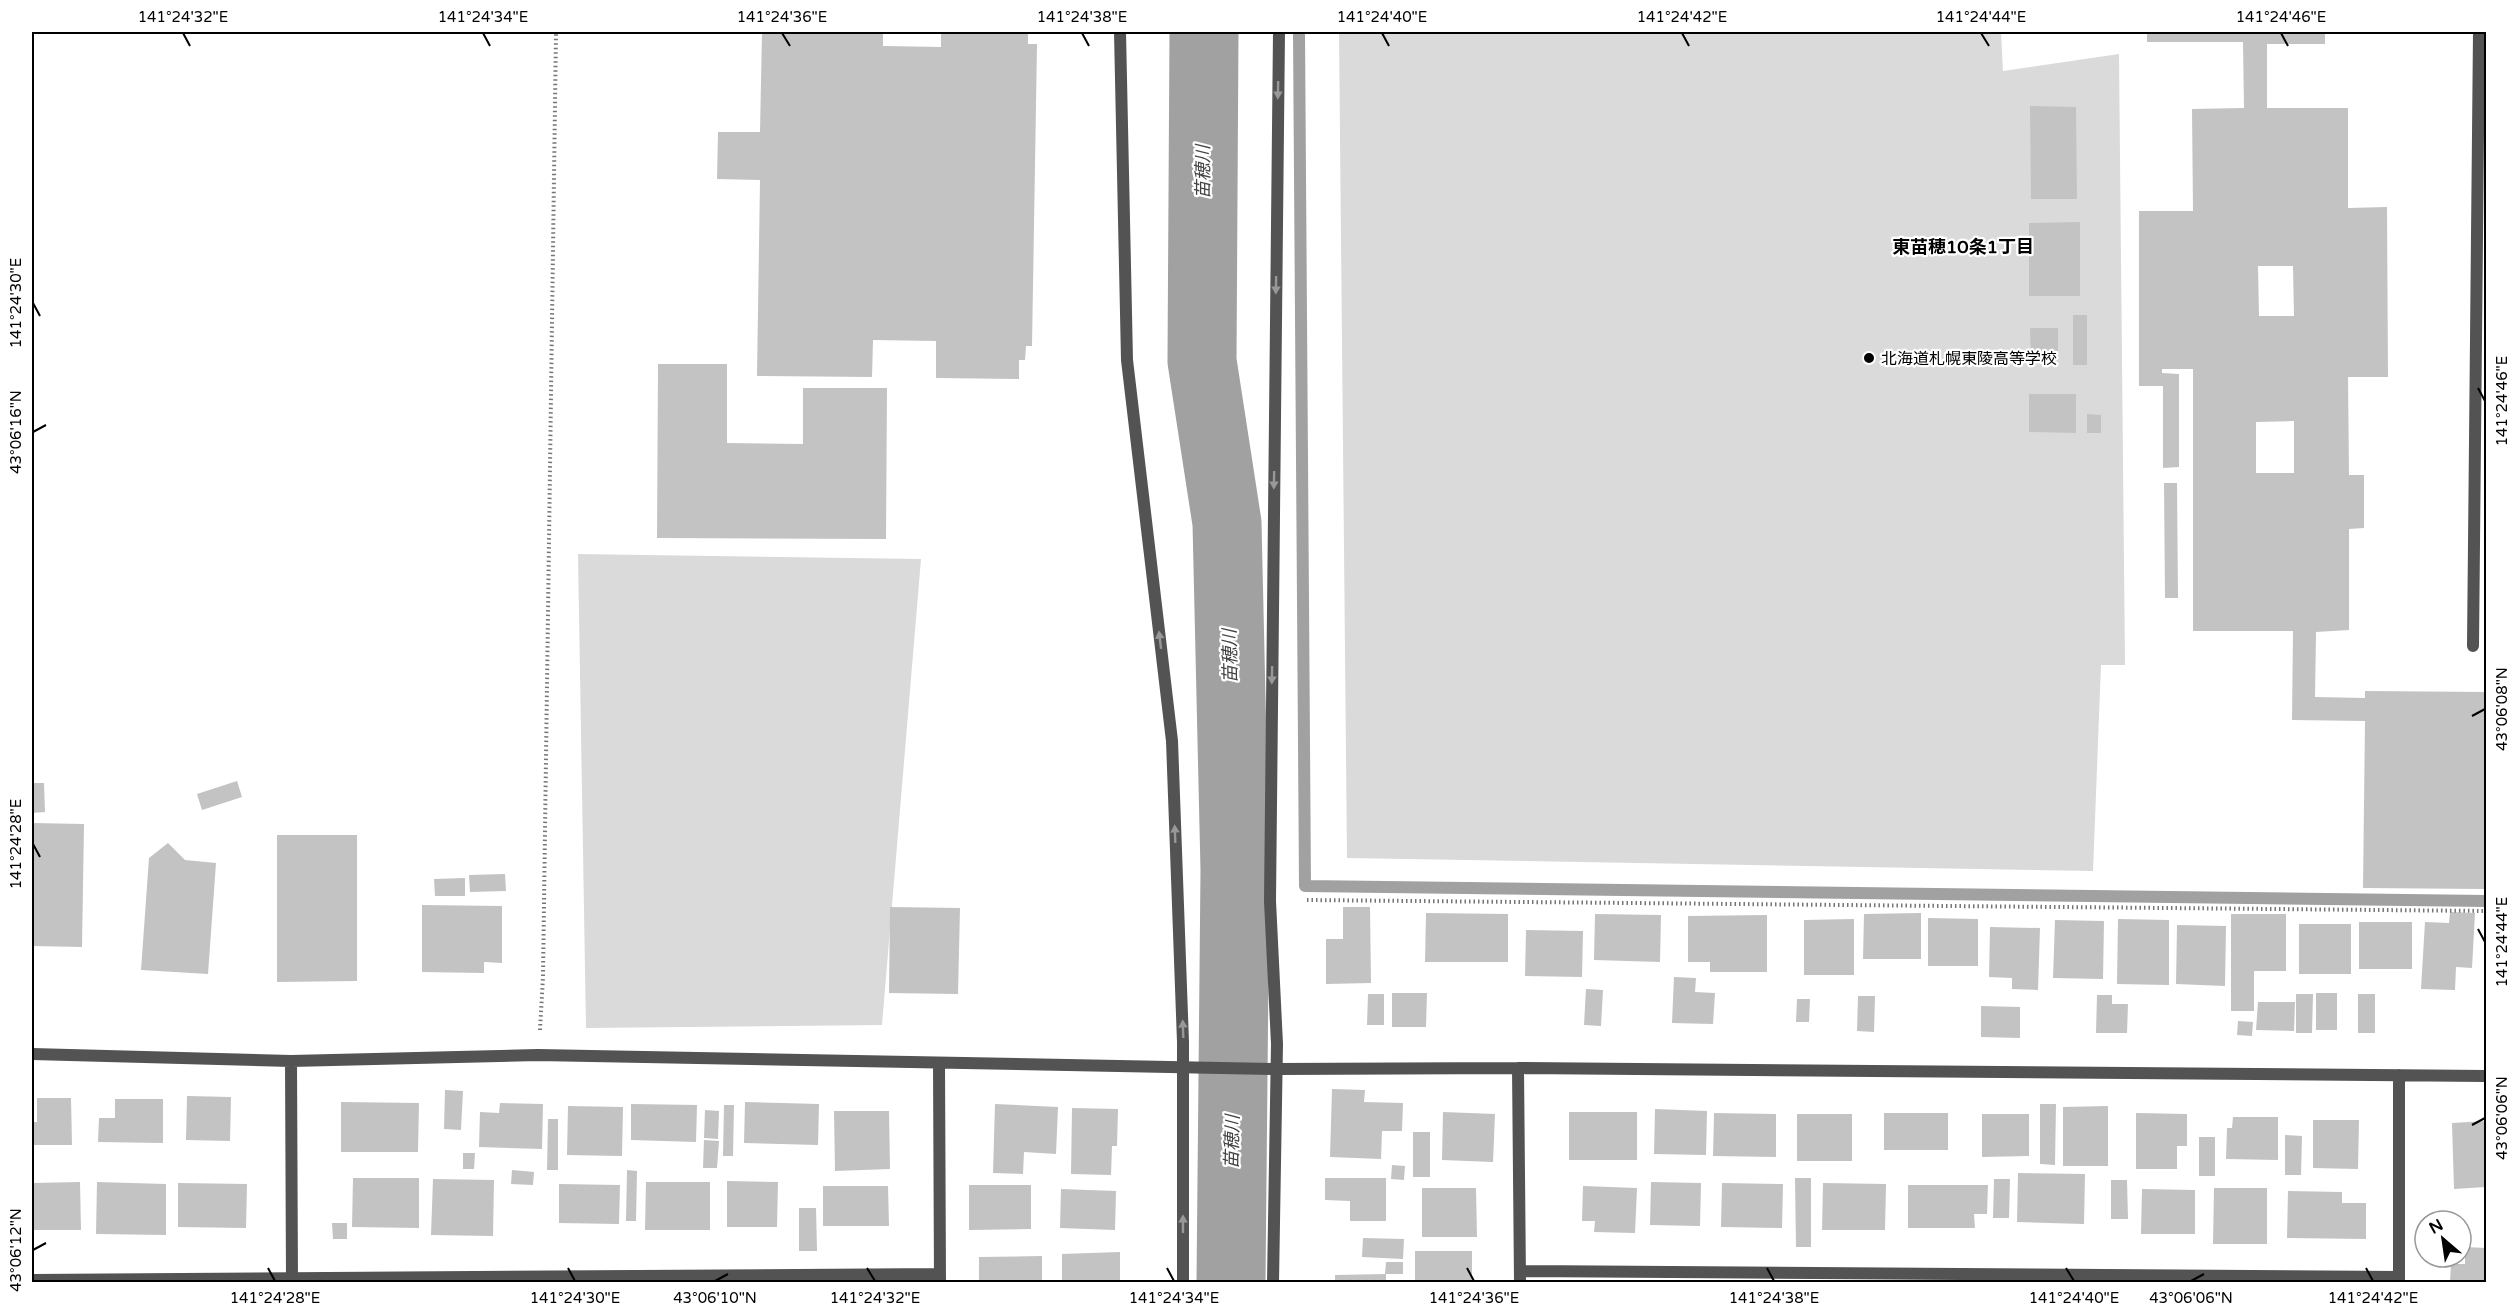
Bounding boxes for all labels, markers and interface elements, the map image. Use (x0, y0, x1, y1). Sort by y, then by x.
text: 141°24'32"E (138, 8, 228, 26)
text: 141°24'34"E (438, 8, 528, 26)
text: 141°24'36"E (737, 8, 827, 26)
text: 141°24'38"E (1037, 8, 1127, 26)
text: 141°24'40"E (1337, 8, 1427, 26)
text: 141°24'42"E (1637, 8, 1727, 26)
text: 141°24'44"E (1936, 8, 2026, 26)
text: 141°24'46"E (2236, 8, 2326, 26)
one-way arrow (1273, 80, 1283, 99)
water label: 苗穂川 (1192, 143, 1214, 199)
district label: 東苗穂10条1丁目 (1892, 236, 2034, 258)
text: 141°24'30"E (7, 258, 25, 348)
one-way arrow (1271, 275, 1281, 294)
place label: 北海道札幌東陵高等学校 (1881, 349, 2057, 369)
marker: 北海道札幌東陵高等学校 (1862, 351, 1876, 365)
text: 141°24'46"E (2493, 356, 2511, 446)
text: 43°06'16"N (7, 390, 25, 474)
one-way arrow (1269, 470, 1279, 489)
water label: 苗穂川 (1218, 627, 1241, 683)
one-way arrow (1155, 630, 1165, 649)
one-way arrow (1267, 665, 1277, 684)
text: 43°06'08"N (2493, 667, 2511, 751)
text: 141°24'28"E (7, 799, 25, 889)
one-way arrow (1171, 825, 1180, 844)
text: 141°24'44"E (2493, 897, 2511, 987)
one-way arrow (1178, 1020, 1187, 1039)
text: 43°06'06"N (2493, 1076, 2511, 1160)
water label: 苗穂川 (1221, 1113, 1244, 1169)
text: 43°06'12"N (7, 1208, 25, 1292)
north arrow (2413, 1209, 2473, 1269)
one-way arrow (1178, 1215, 1188, 1234)
text: N (2426, 1215, 2447, 1239)
text: 141°24'28"E (230, 1289, 320, 1307)
text: 141°24'30"E (530, 1289, 620, 1307)
text: 43°06'10"N (673, 1289, 757, 1307)
text: 141°24'32"E (830, 1289, 920, 1307)
text: 141°24'34"E (1129, 1289, 1219, 1307)
text: 141°24'36"E (1429, 1289, 1519, 1307)
text: 141°24'38"E (1729, 1289, 1819, 1307)
text: 141°24'40"E (2029, 1289, 2119, 1307)
text: 43°06'06"N (2149, 1289, 2233, 1307)
text: 141°24'42"E (2328, 1289, 2418, 1307)

